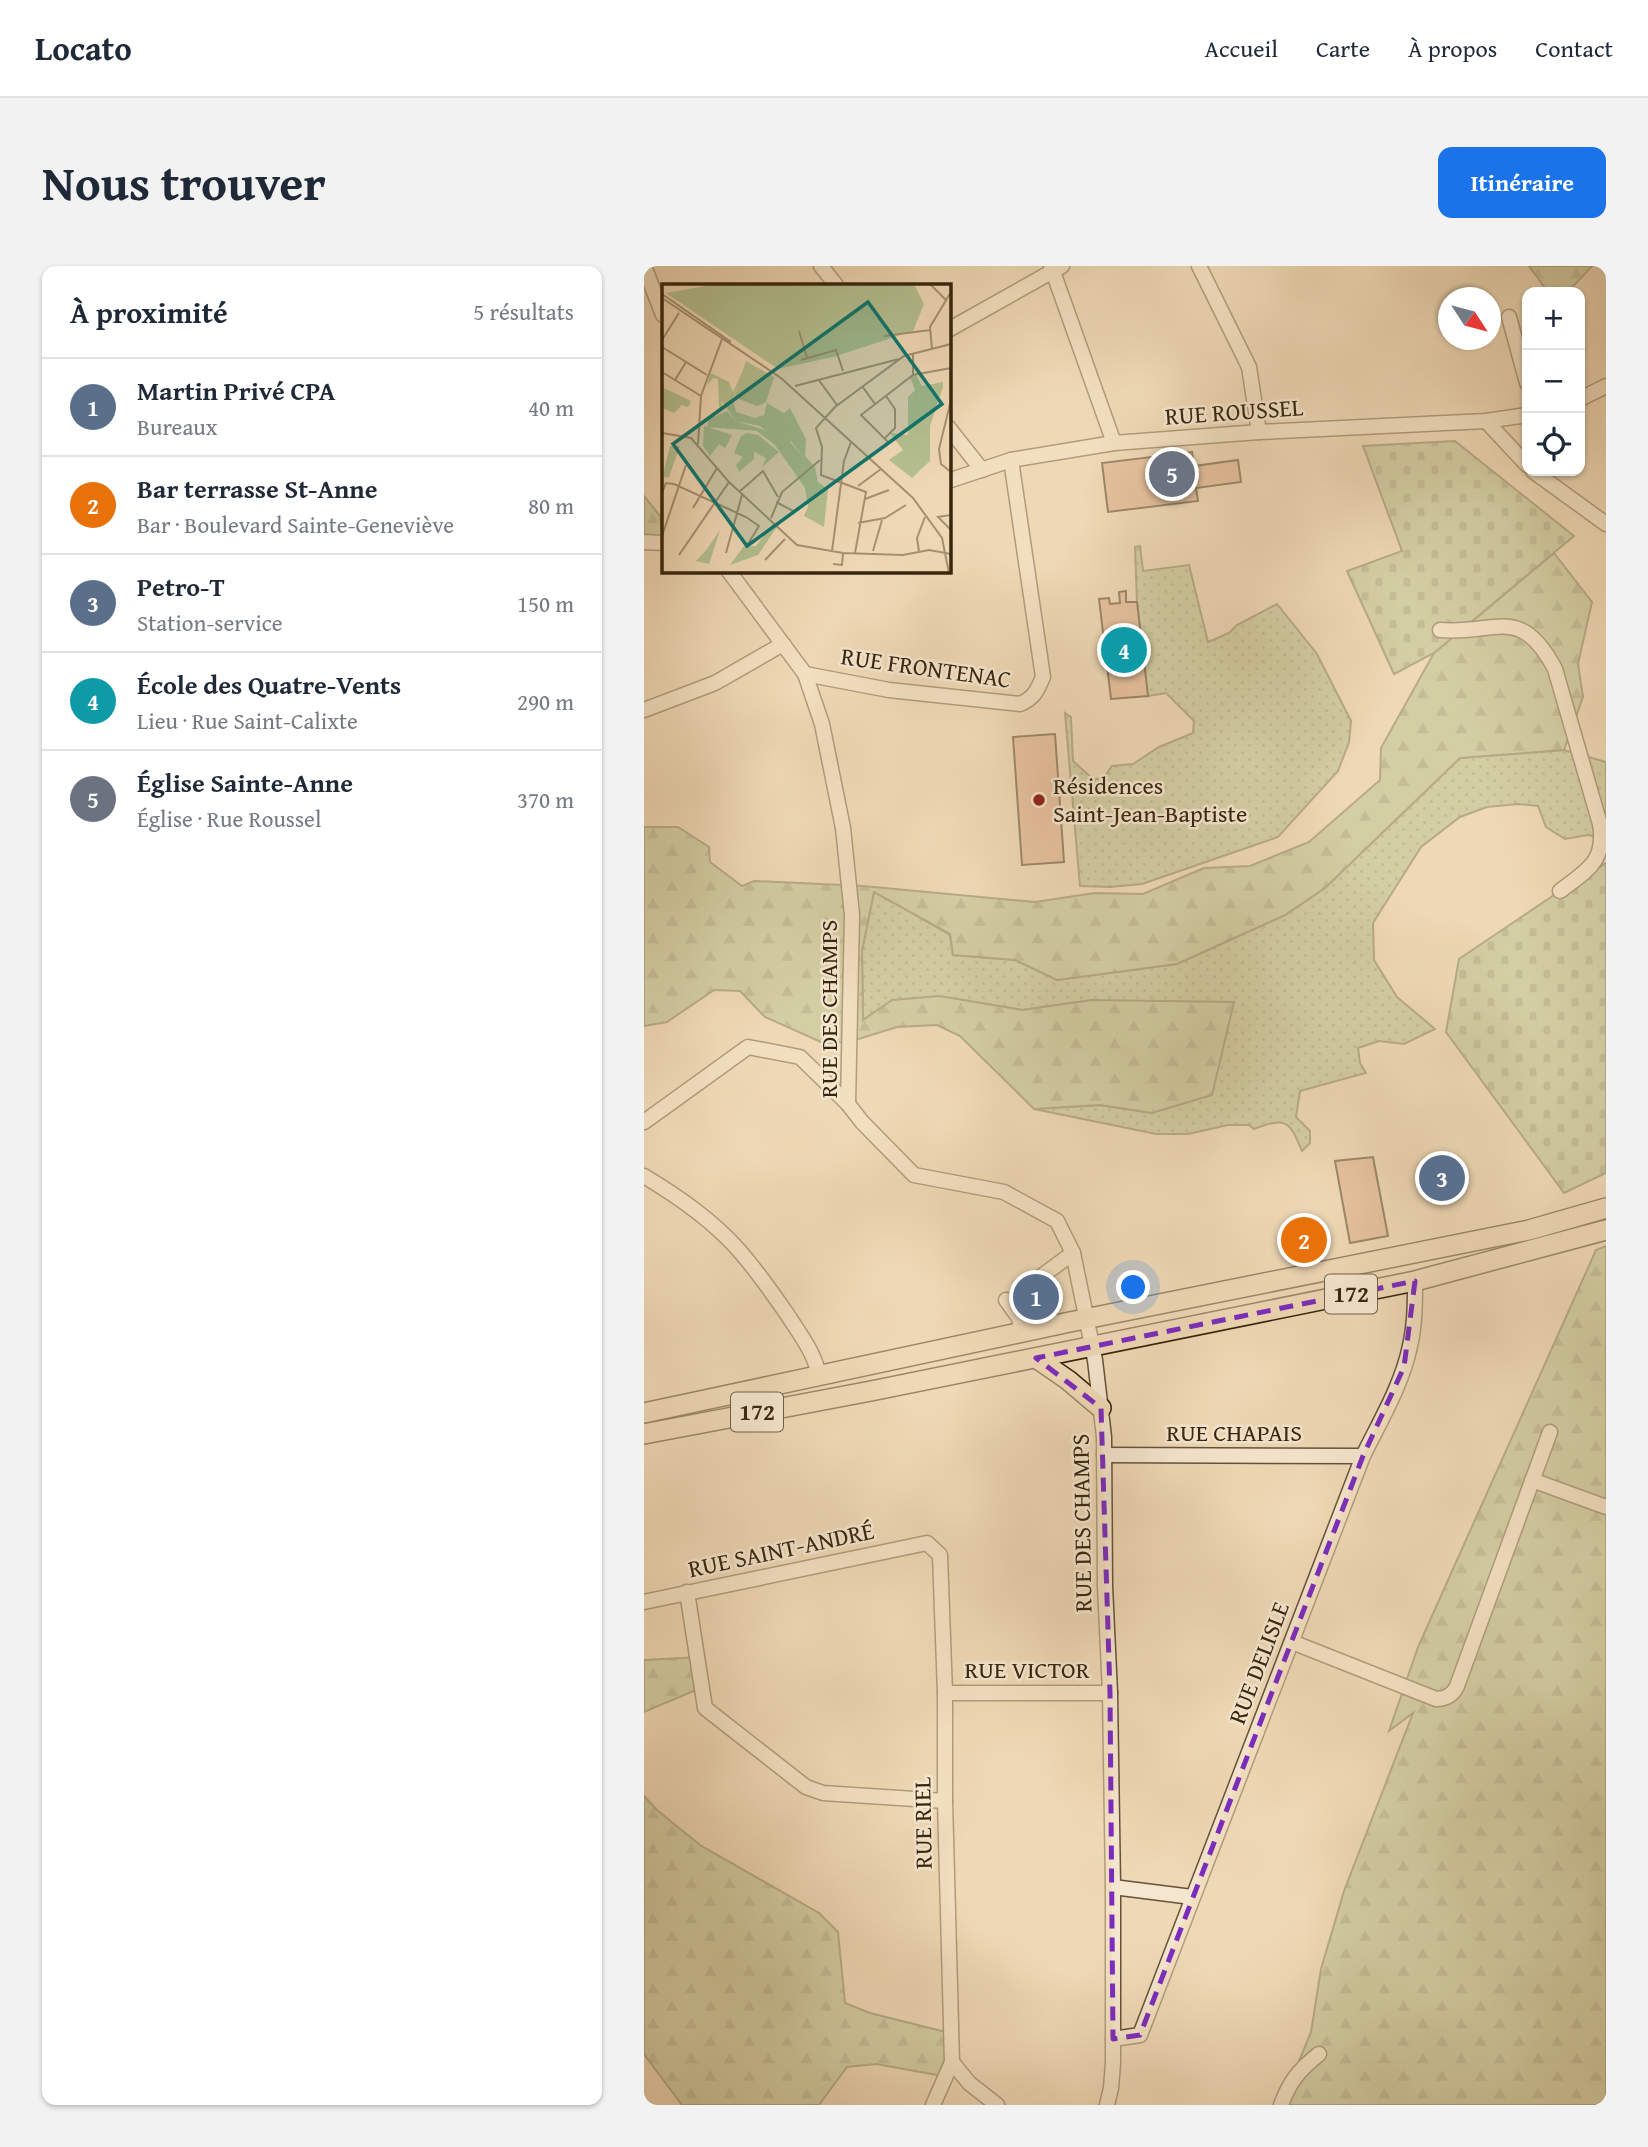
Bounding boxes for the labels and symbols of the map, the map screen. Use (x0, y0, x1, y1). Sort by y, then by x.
inset map (662, 284, 950, 572)
north arrow (1438, 287, 1501, 350)
street label: RUE ROUSSEL (1164, 389, 1305, 434)
pin: 5 (1149, 448, 1195, 500)
pin: 4 (1101, 624, 1147, 676)
street label: RUE FRONTENAC (839, 638, 1013, 697)
place label: Résidences Saint-Jean-Baptiste (1053, 768, 1247, 831)
marker: Résidences Saint-Jean-Baptiste (1031, 792, 1047, 808)
street label: RUE DES CHAMPS (811, 920, 846, 1098)
pin: 3 (1419, 1152, 1465, 1204)
pin: 2 (1281, 1214, 1327, 1266)
your location (1116, 1270, 1150, 1304)
pin: 1 (1013, 1271, 1059, 1323)
road number: 172 (1325, 1275, 1377, 1314)
road number: 172 (731, 1392, 783, 1432)
street label: RUE CHAPAIS (1166, 1415, 1302, 1450)
street label: RUE DES CHAMPS (1062, 1433, 1101, 1613)
street label: RUE SAINT-ANDRÉ (685, 1513, 877, 1586)
street label: RUE DELISLE (1219, 1597, 1298, 1729)
street label: RUE VICTOR (964, 1652, 1090, 1687)
street label: RUE RIEL (904, 1776, 941, 1869)

